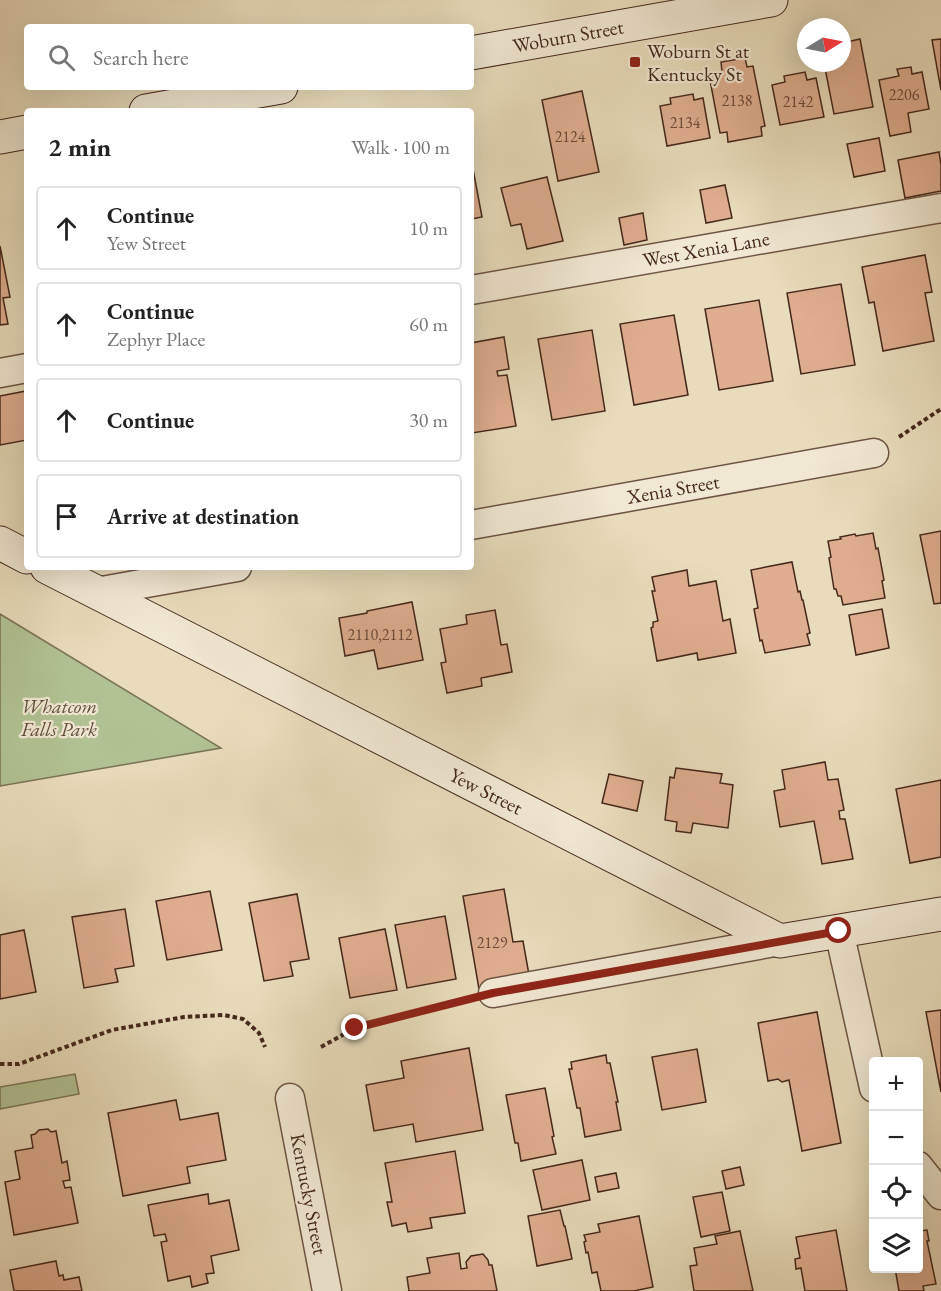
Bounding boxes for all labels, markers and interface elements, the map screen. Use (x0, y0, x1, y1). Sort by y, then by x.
street label: Woburn Street (510, 13, 626, 59)
north arrow (797, 18, 851, 72)
search box (24, 24, 474, 90)
place label: Woburn St at Kentucky St (647, 38, 750, 87)
icon: search (45, 41, 78, 74)
text: Search here (93, 43, 188, 72)
marker: Woburn St at Kentucky St (628, 55, 642, 69)
house number: 2206 (889, 84, 920, 105)
house number: 2138 (722, 90, 753, 111)
house number: 2142 (783, 91, 814, 112)
house number: 2134 (670, 112, 701, 133)
house number: 2124 (555, 126, 586, 147)
text: 2 min (48, 130, 111, 164)
text: Walk · 100 m (351, 134, 450, 160)
text: Continue (107, 201, 194, 230)
icon: ahead (50, 212, 83, 245)
text: 10 m (409, 215, 448, 241)
street label: West Xenia Lane (641, 225, 772, 273)
text: Yew Street (107, 230, 186, 256)
text: Continue (107, 297, 194, 326)
icon: ahead (50, 308, 83, 341)
text: 60 m (409, 311, 448, 337)
text: Zephyr Place (107, 326, 205, 352)
icon: ahead (50, 404, 83, 437)
text: Continue (107, 406, 194, 435)
text: 30 m (409, 407, 448, 433)
street label: Xenia Street (624, 468, 722, 510)
icon: arrive (50, 500, 83, 533)
text: Arrive at destination (107, 502, 299, 531)
house number: 2110,2112 (347, 624, 413, 645)
park label: Whatcom Falls Park (20, 693, 97, 742)
street label: Yew Street (445, 761, 528, 821)
route start (825, 917, 851, 943)
house number: 2129 (477, 932, 508, 953)
route end (341, 1014, 367, 1040)
map controls (869, 1057, 923, 1273)
button: + (869, 1057, 923, 1111)
button: − (869, 1111, 923, 1165)
street label: Kentucky Street (285, 1131, 334, 1258)
button: locate (869, 1165, 923, 1219)
button: layers (869, 1219, 923, 1273)

